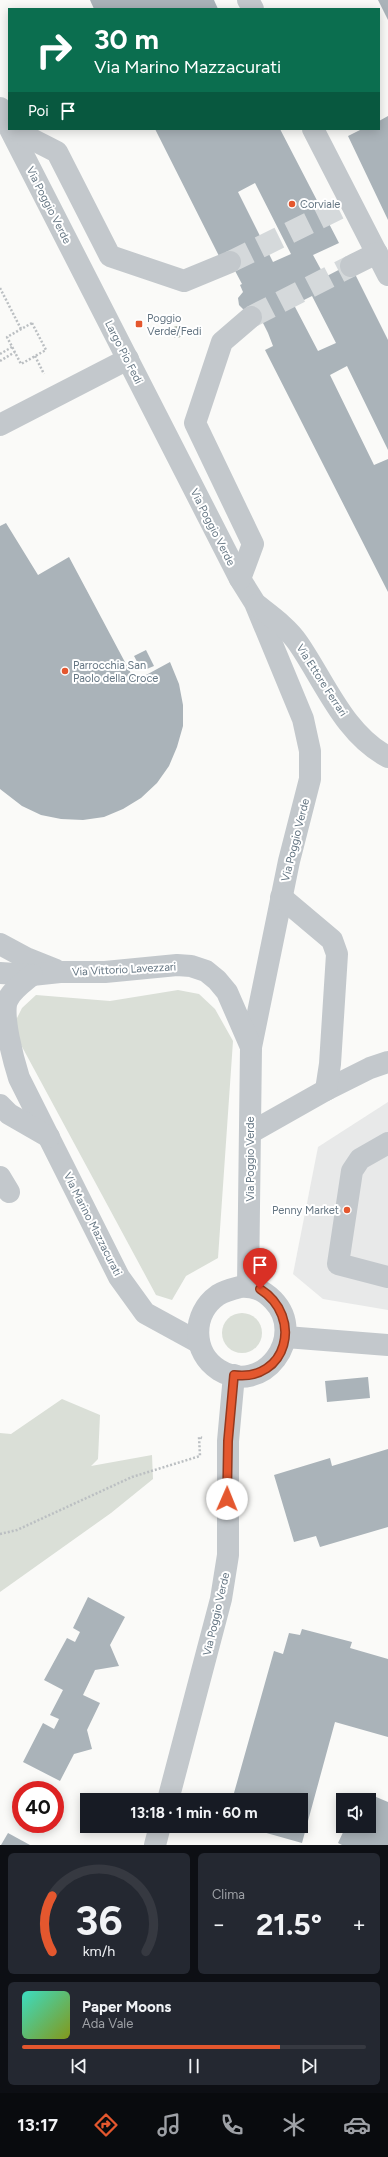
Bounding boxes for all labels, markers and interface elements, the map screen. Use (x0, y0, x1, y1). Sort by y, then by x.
text: 30 m (94, 22, 159, 56)
icon: right (28, 24, 80, 76)
text: Via Marino Mazzacurati (94, 56, 281, 78)
icon: arrive (57, 100, 79, 122)
text: Poi (28, 102, 49, 120)
street label: Via Poggio Verde (23, 164, 74, 246)
place label: Corviale (300, 198, 340, 211)
marker: Corviale (287, 199, 297, 209)
place label: Poggio Verde/Fedi (147, 312, 202, 338)
street label: Largo Pio Fedi (102, 318, 145, 386)
marker: Poggio Verde/Fedi (134, 319, 144, 329)
street label: Via Poggio Verde (187, 486, 238, 568)
street label: Via Ettore Ferrari (293, 642, 350, 719)
place label: Parrocchia San Paolo della Croce (73, 659, 158, 685)
marker: Parrocchia San Paolo della Croce (60, 666, 70, 676)
street label: Via Poggio Verde (279, 797, 312, 883)
street label: Via Vittorio Lavezzari (72, 960, 176, 979)
street label: Via Poggio Verde (244, 1116, 257, 1202)
street label: Via Marino Mazzacurati (61, 1170, 124, 1278)
place label: Penny Market (272, 1204, 339, 1217)
marker: Penny Market (342, 1205, 352, 1215)
pin (243, 1248, 277, 1289)
icon: arrive (249, 1254, 271, 1276)
position arrow (206, 1478, 248, 1520)
street label: Via Poggio Verde (201, 1571, 232, 1657)
speed limit sign: 40 (12, 1781, 64, 1833)
map controls (336, 1793, 376, 1833)
button: sound (336, 1793, 376, 1833)
text: 13:18 · 1 min · 60 m (130, 1804, 258, 1822)
text: Clima (212, 1887, 245, 1902)
text: 36 (75, 1894, 123, 1944)
text: 21.5° (256, 1906, 322, 1943)
text: − (212, 1911, 226, 1938)
text: + (352, 1911, 366, 1938)
text: km/h (83, 1941, 115, 1959)
text: Paper Moons (82, 1998, 171, 2016)
text: Ada Vale (82, 2016, 133, 2031)
icon: previous (68, 2055, 90, 2077)
icon: pause (183, 2055, 205, 2077)
icon: next (298, 2055, 320, 2077)
icon: directions (92, 2111, 120, 2139)
icon: music (155, 2111, 183, 2139)
icon: phone (218, 2111, 246, 2139)
icon: climate (280, 2111, 308, 2139)
icon: car (343, 2111, 371, 2139)
text: 13:17 (17, 2114, 58, 2136)

